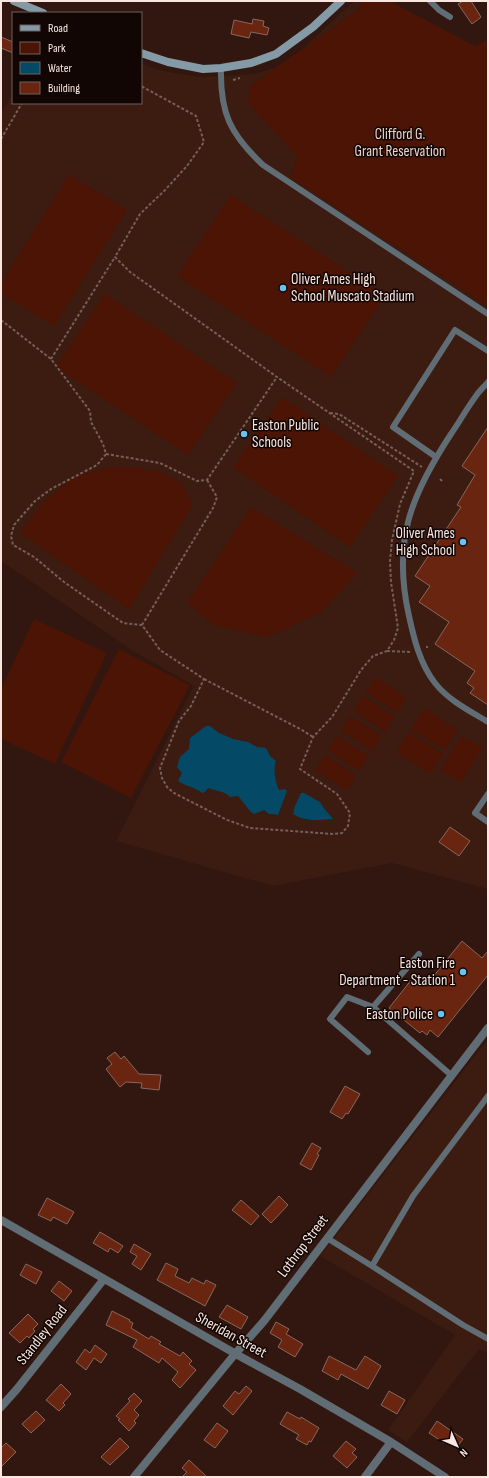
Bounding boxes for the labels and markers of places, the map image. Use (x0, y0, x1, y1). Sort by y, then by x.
place label: Oliver Ames High School Muscato Stadium (291, 270, 414, 306)
marker: Oliver Ames High School Muscato Stadium (278, 283, 288, 293)
place label: Easton Public Schools (252, 416, 319, 452)
marker: Easton Public Schools (239, 429, 249, 439)
place label: Oliver Ames High School (396, 524, 455, 560)
marker: Oliver Ames High School (458, 537, 468, 547)
place label: Easton Fire Department - Station 1 (339, 954, 456, 990)
marker: Easton Fire Department - Station 1 (458, 967, 468, 977)
place label: Easton Police (366, 1005, 433, 1024)
marker: Easton Police (436, 1009, 446, 1019)

